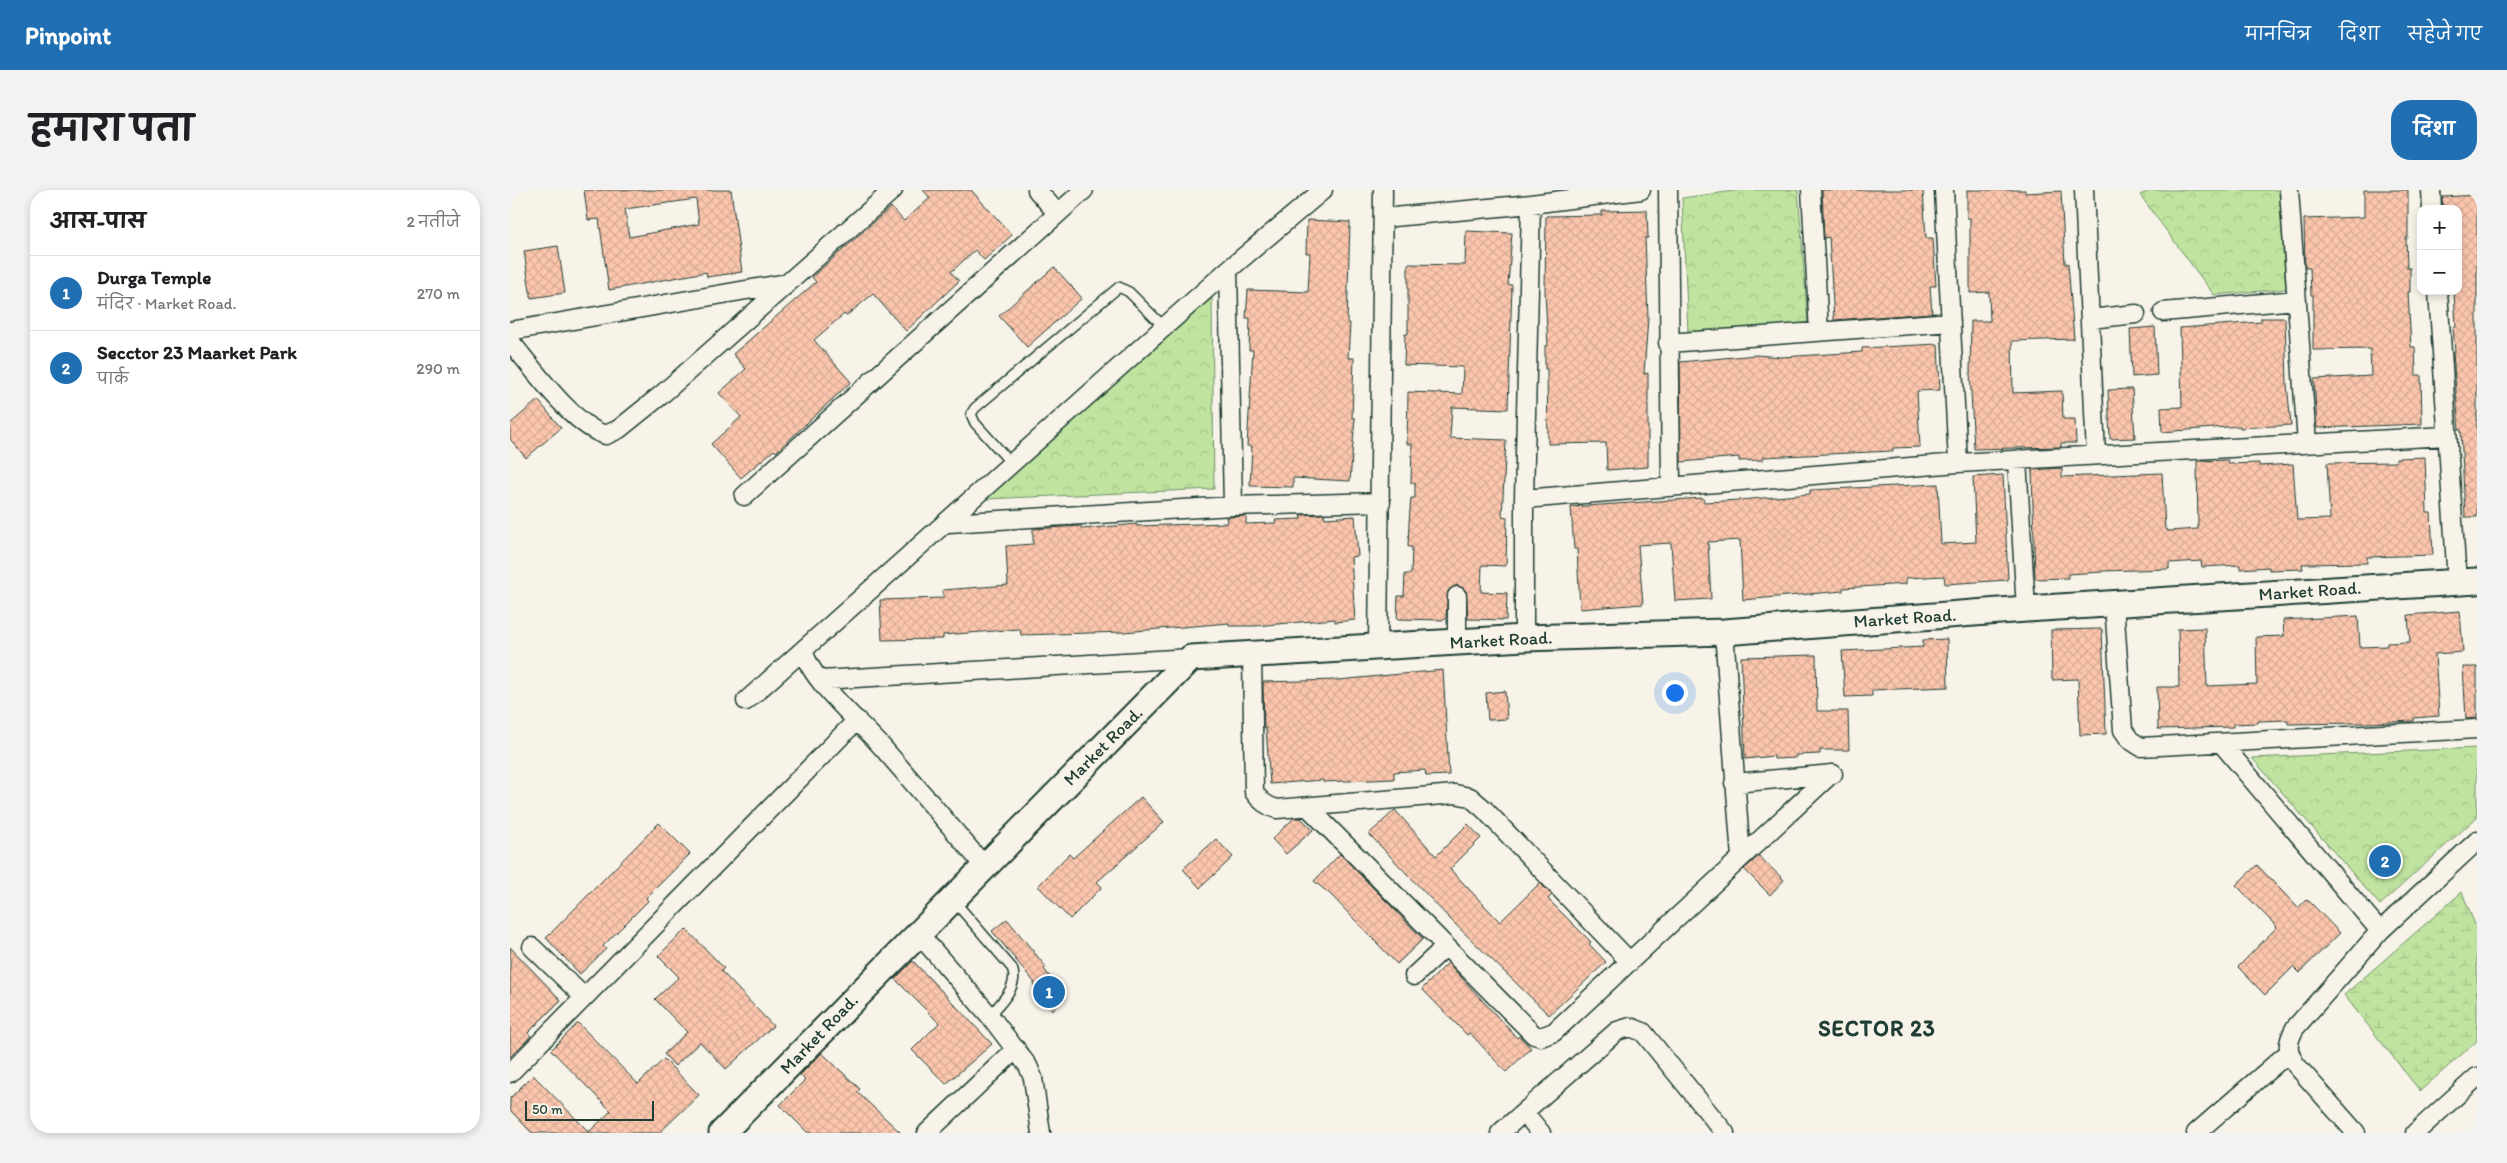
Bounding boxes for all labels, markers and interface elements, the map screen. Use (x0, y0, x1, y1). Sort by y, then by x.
text: Pinpoint (25, 21, 111, 50)
text: मानचित्र (2245, 23, 2311, 45)
text: दिशा (2339, 23, 2380, 45)
text: सहेजे गए (2408, 23, 2482, 45)
button: दिशा (2391, 100, 2477, 160)
text: हमारा पता (30, 107, 193, 149)
map controls (2417, 205, 2462, 295)
button: + (2417, 205, 2462, 250)
text: आस-पास (50, 208, 146, 233)
text: 2 नतीजे (406, 212, 460, 231)
button: − (2417, 250, 2462, 295)
text: Durga Temple (97, 266, 211, 289)
text: 1 (62, 284, 70, 303)
text: 270 m (417, 284, 460, 303)
text: मंदिर · Market Road. (97, 294, 237, 313)
text: Secctor 23 Maarket Park (97, 341, 297, 364)
text: 2 (62, 359, 70, 378)
text: 290 m (416, 359, 460, 378)
text: पार्क (97, 369, 128, 388)
street label: Market Road. (2258, 576, 2362, 606)
street label: Market Road. (1853, 603, 1957, 633)
street label: Market Road. (1449, 626, 1553, 654)
your location (1662, 680, 1688, 706)
street label: Market Road. (1059, 702, 1147, 790)
pin: 2 (2369, 842, 2401, 880)
pin: 1 (1033, 973, 1065, 1011)
street label: Market Road. (775, 989, 863, 1079)
district label: SECTOR 23 (1818, 1015, 1936, 1042)
scale bar (525, 1098, 654, 1121)
text: 50 m (532, 1101, 563, 1118)

